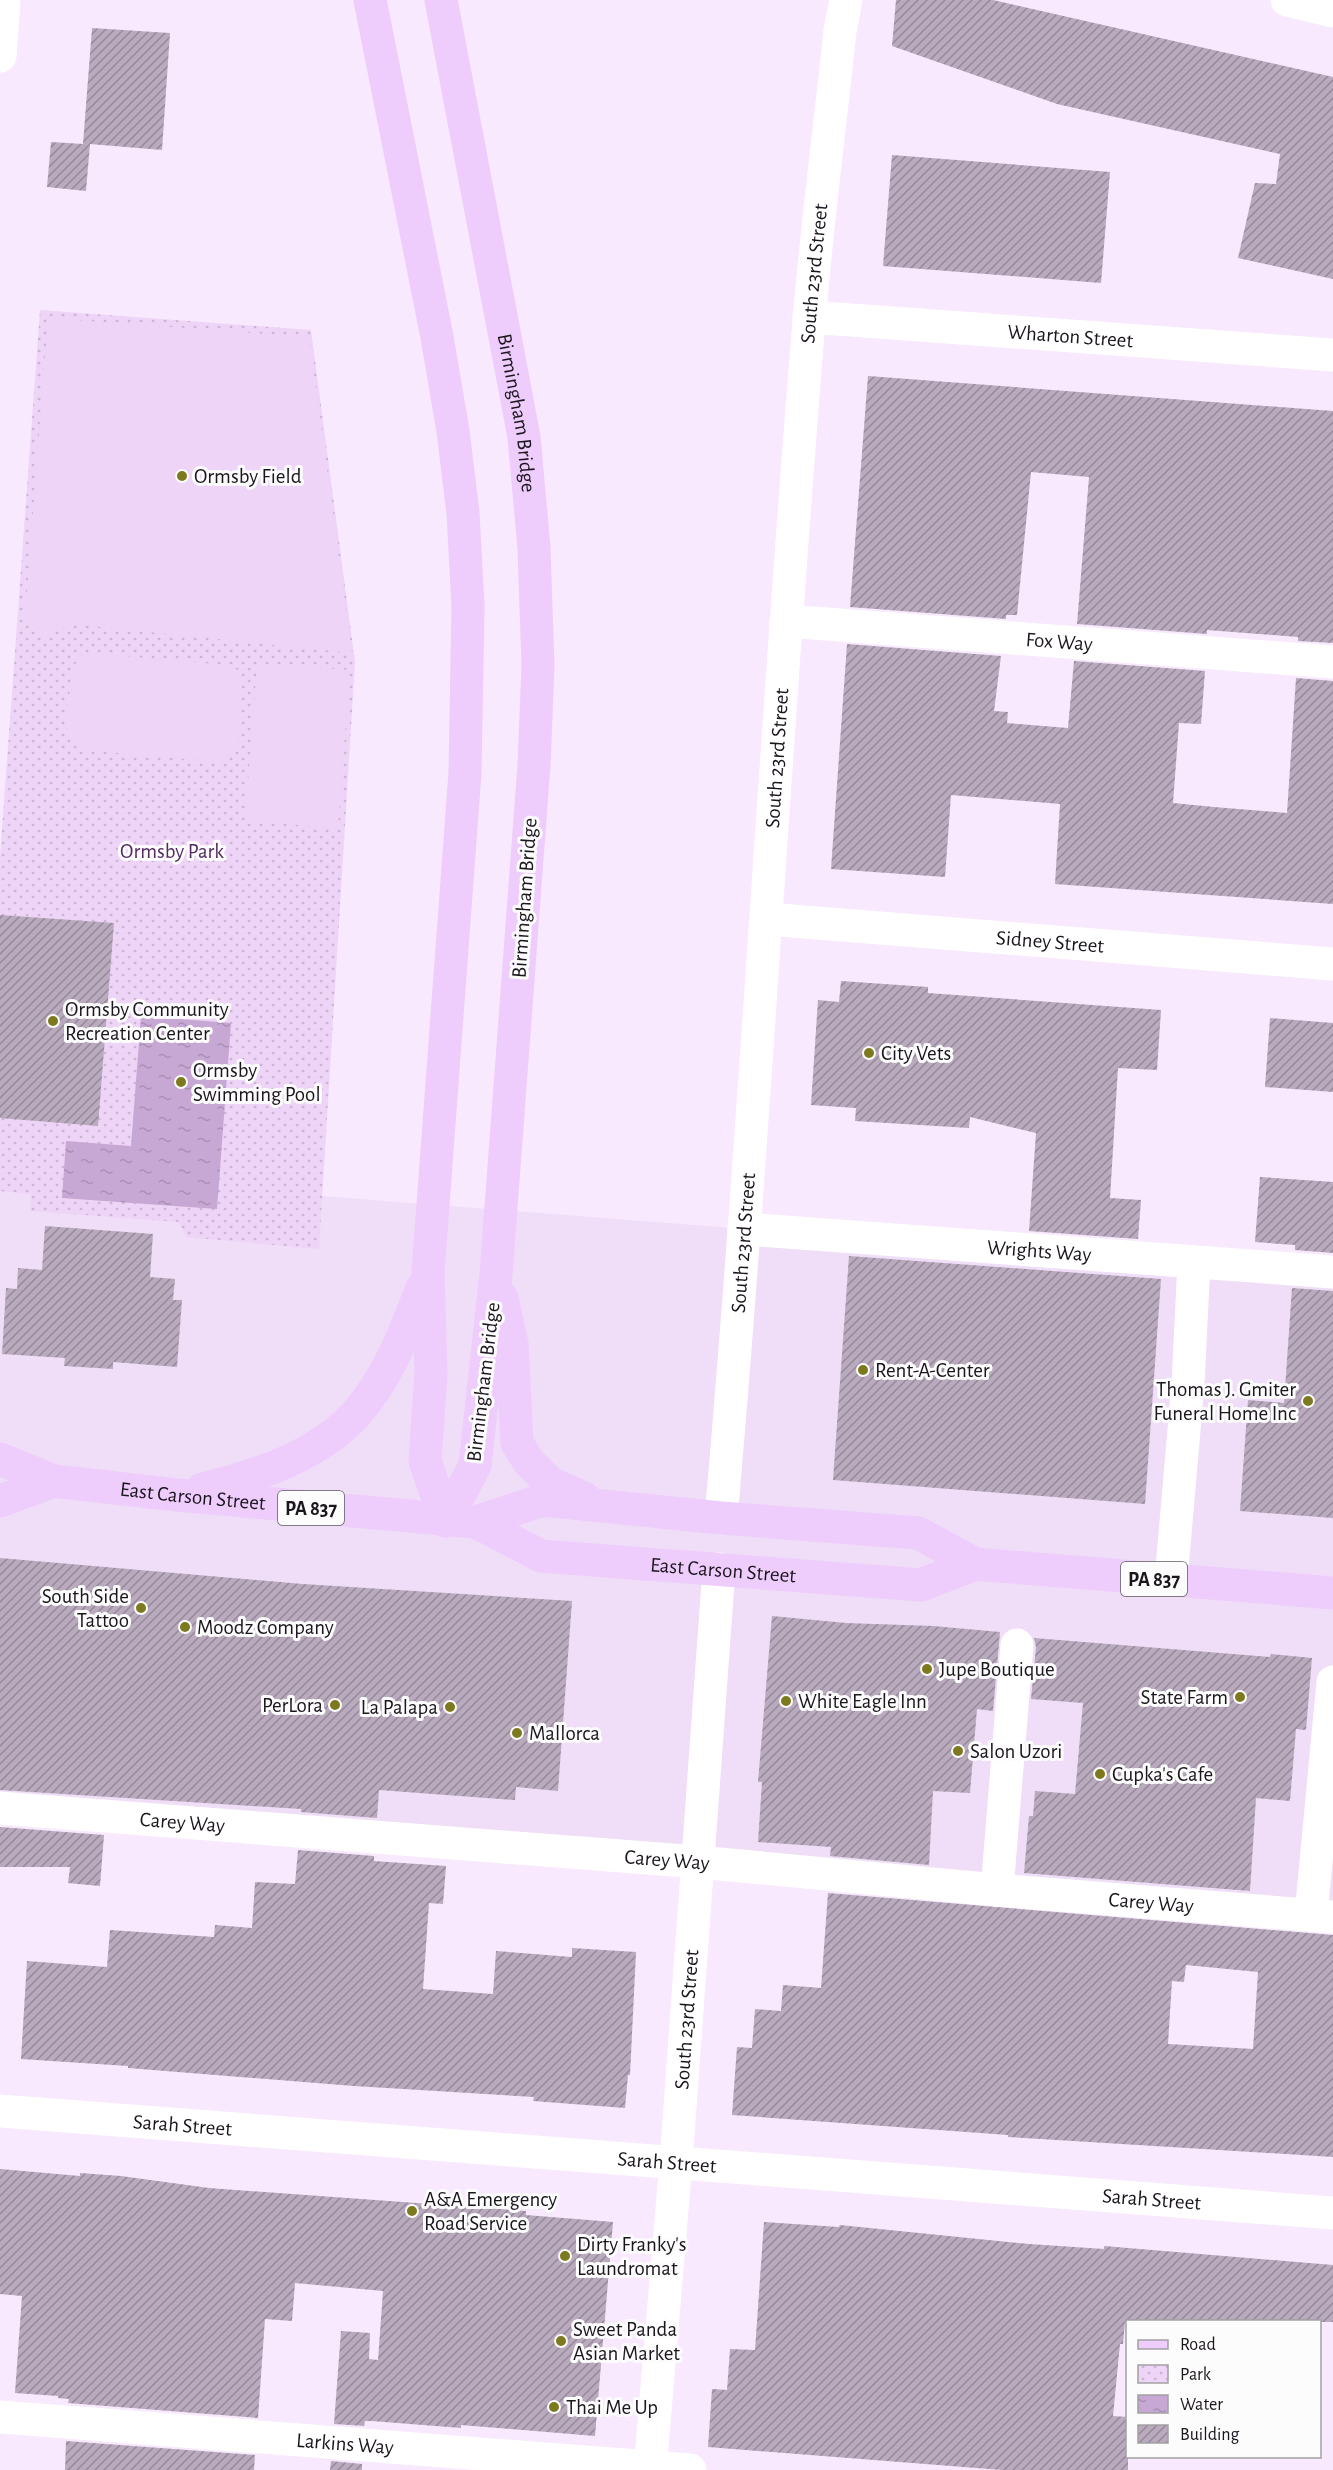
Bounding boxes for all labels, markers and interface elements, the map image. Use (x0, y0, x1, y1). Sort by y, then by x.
street label: South 23rd Street (797, 202, 832, 344)
street label: Wharton Street (1007, 321, 1134, 352)
street label: Birmingham Bridge (494, 332, 539, 493)
place label: Ormsby Field (194, 466, 302, 487)
marker: Ormsby Field (175, 469, 189, 483)
street label: Fox Way (1025, 629, 1093, 655)
street label: South 23rd Street (762, 687, 792, 829)
street label: Birmingham Bridge (508, 817, 541, 979)
park label: Ormsby Park (120, 841, 224, 862)
street label: Sidney Street (995, 927, 1105, 957)
place label: Ormsby Community Recreation Center (65, 999, 229, 1044)
marker: Ormsby Community Recreation Center (46, 1014, 60, 1028)
place label: City Vets (881, 1043, 951, 1064)
marker: City Vets (862, 1046, 876, 1060)
place label: Ormsby Swimming Pool (193, 1060, 321, 1105)
marker: Ormsby Swimming Pool (174, 1075, 188, 1089)
street label: South 23rd Street (728, 1172, 759, 1314)
street label: Wrights Way (986, 1237, 1092, 1265)
street label: Birmingham Bridge (463, 1301, 504, 1463)
place label: Rent-A-Center (875, 1360, 990, 1381)
marker: Rent-A-Center (856, 1363, 870, 1377)
place label: Thomas J. Gmiter Funeral Home Inc (1154, 1379, 1296, 1424)
marker: Thomas J. Gmiter Funeral Home Inc (1301, 1394, 1315, 1408)
street label: East Carson Street (119, 1479, 267, 1514)
road number: PA 837 (278, 1491, 344, 1525)
street label: East Carson Street (649, 1554, 797, 1586)
road number: PA 837 (1121, 1562, 1187, 1596)
place label: South Side Tattoo (42, 1586, 129, 1631)
marker: South Side Tattoo (134, 1601, 148, 1615)
place label: Moodz Company (197, 1617, 334, 1638)
marker: Moodz Company (178, 1620, 192, 1634)
place label: Jupe Boutique (939, 1659, 1055, 1680)
marker: Jupe Boutique (920, 1662, 934, 1676)
place label: State Farm (1141, 1687, 1228, 1708)
marker: State Farm (1233, 1690, 1247, 1704)
place label: White Eagle Inn (798, 1691, 927, 1712)
marker: White Eagle Inn (779, 1694, 793, 1708)
place label: PerLora (262, 1695, 323, 1716)
place label: La Palapa (361, 1697, 438, 1718)
marker: PerLora (328, 1698, 342, 1712)
marker: La Palapa (443, 1700, 457, 1714)
place label: Mallorca (529, 1723, 600, 1744)
marker: Mallorca (510, 1726, 524, 1740)
place label: Salon Uzori (970, 1741, 1062, 1762)
marker: Salon Uzori (951, 1744, 965, 1758)
place label: Cupka's Cafe (1112, 1764, 1213, 1785)
marker: Cupka's Cafe (1093, 1767, 1107, 1781)
street label: Carey Way (139, 1809, 226, 1836)
street label: Carey Way (624, 1846, 710, 1874)
street label: Carey Way (1108, 1889, 1194, 1917)
street label: South 23rd Street (671, 1948, 702, 2090)
street label: Sarah Street (132, 2111, 233, 2140)
street label: Sarah Street (617, 2148, 718, 2177)
street label: Sarah Street (1101, 2185, 1202, 2214)
place label: A&A Emergency Road Service (424, 2189, 557, 2234)
marker: A&A Emergency Road Service (405, 2204, 419, 2218)
place label: Dirty Franky's Laundromat (577, 2234, 687, 2279)
marker: Dirty Franky's Laundromat (558, 2249, 572, 2263)
place label: Sweet Panda Asian Market (573, 2319, 680, 2364)
legend (1126, 2320, 1321, 2458)
marker: Sweet Panda Asian Market (554, 2334, 568, 2348)
text: Road (1180, 2336, 1216, 2354)
text: Park (1180, 2366, 1212, 2384)
text: Water (1180, 2396, 1223, 2414)
place label: Thai Me Up (566, 2397, 658, 2418)
marker: Thai Me Up (547, 2400, 561, 2414)
text: Building (1180, 2426, 1240, 2444)
street label: Larkins Way (295, 2430, 395, 2458)

